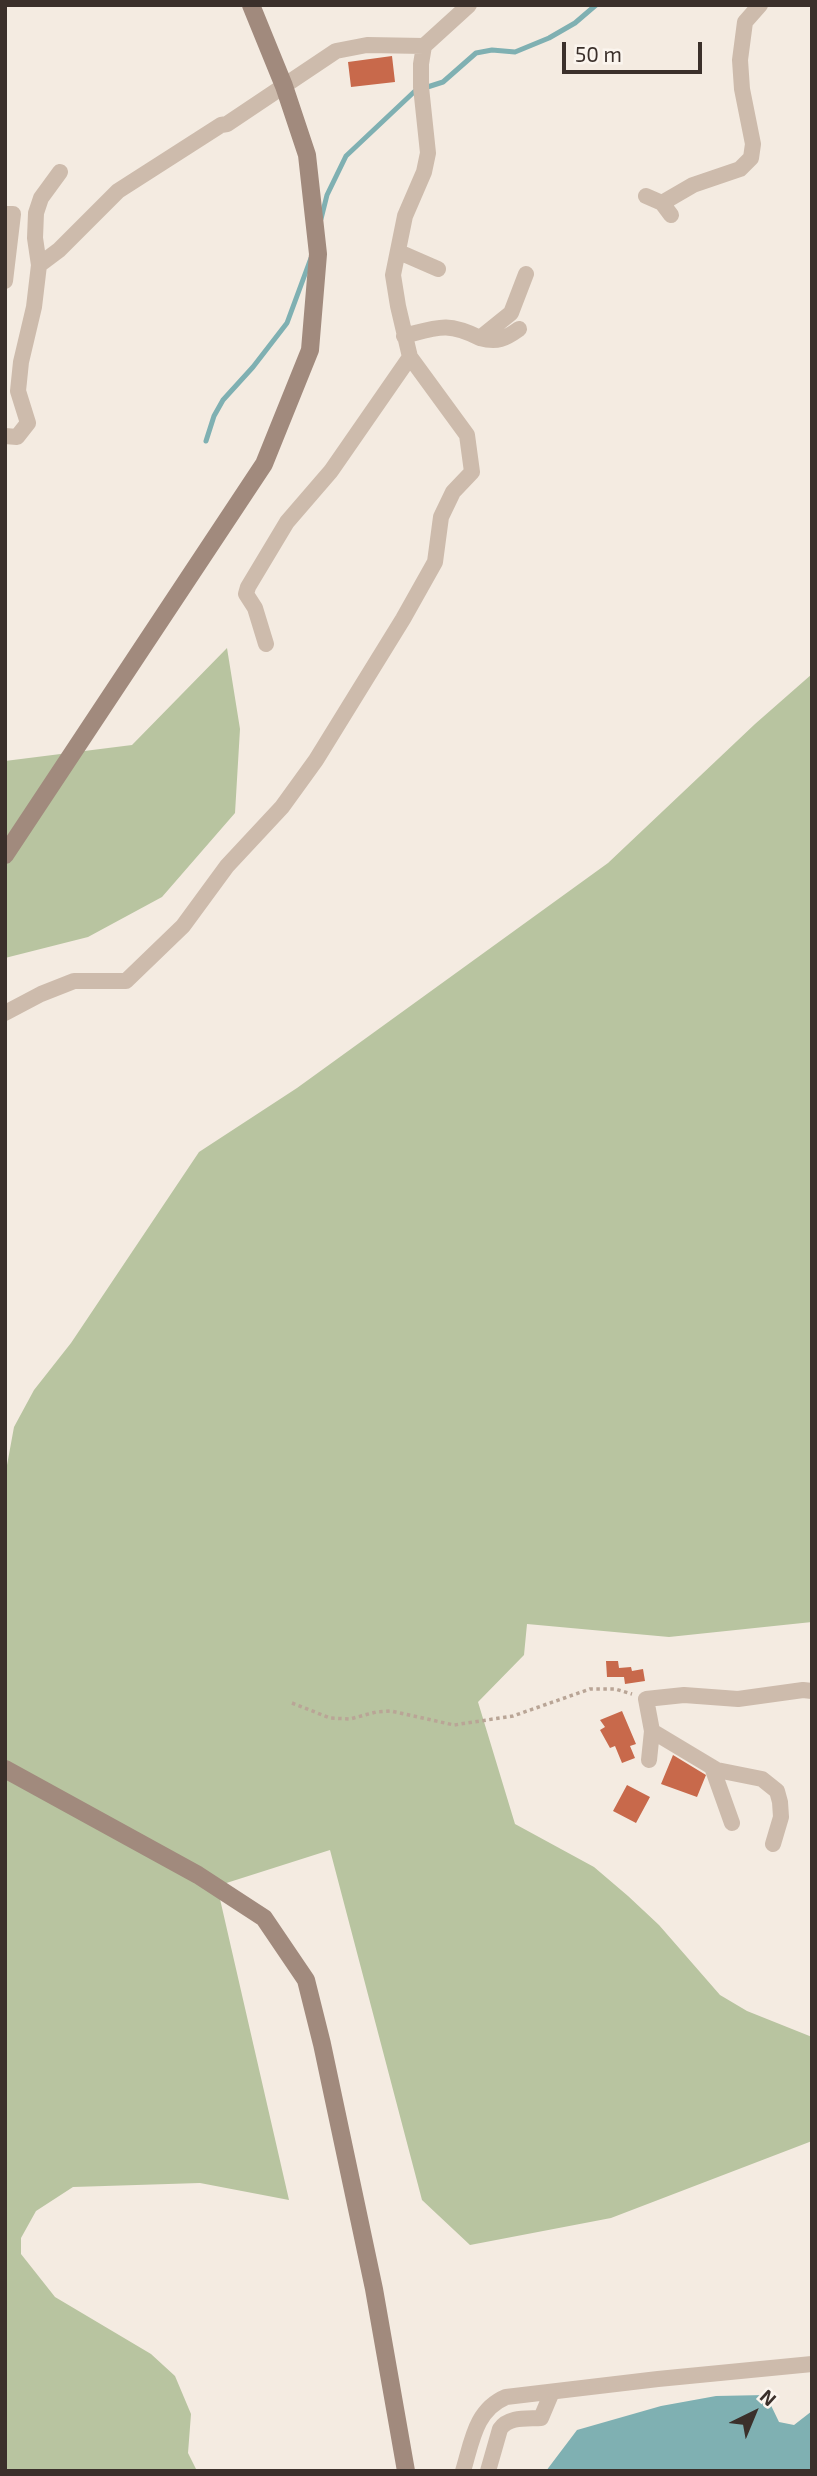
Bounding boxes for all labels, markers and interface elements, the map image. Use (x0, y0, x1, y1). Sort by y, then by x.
scale bar (565, 28, 705, 72)
text: 50 m (575, 41, 622, 66)
north arrow (719, 2378, 789, 2448)
text: N (756, 2384, 782, 2410)

